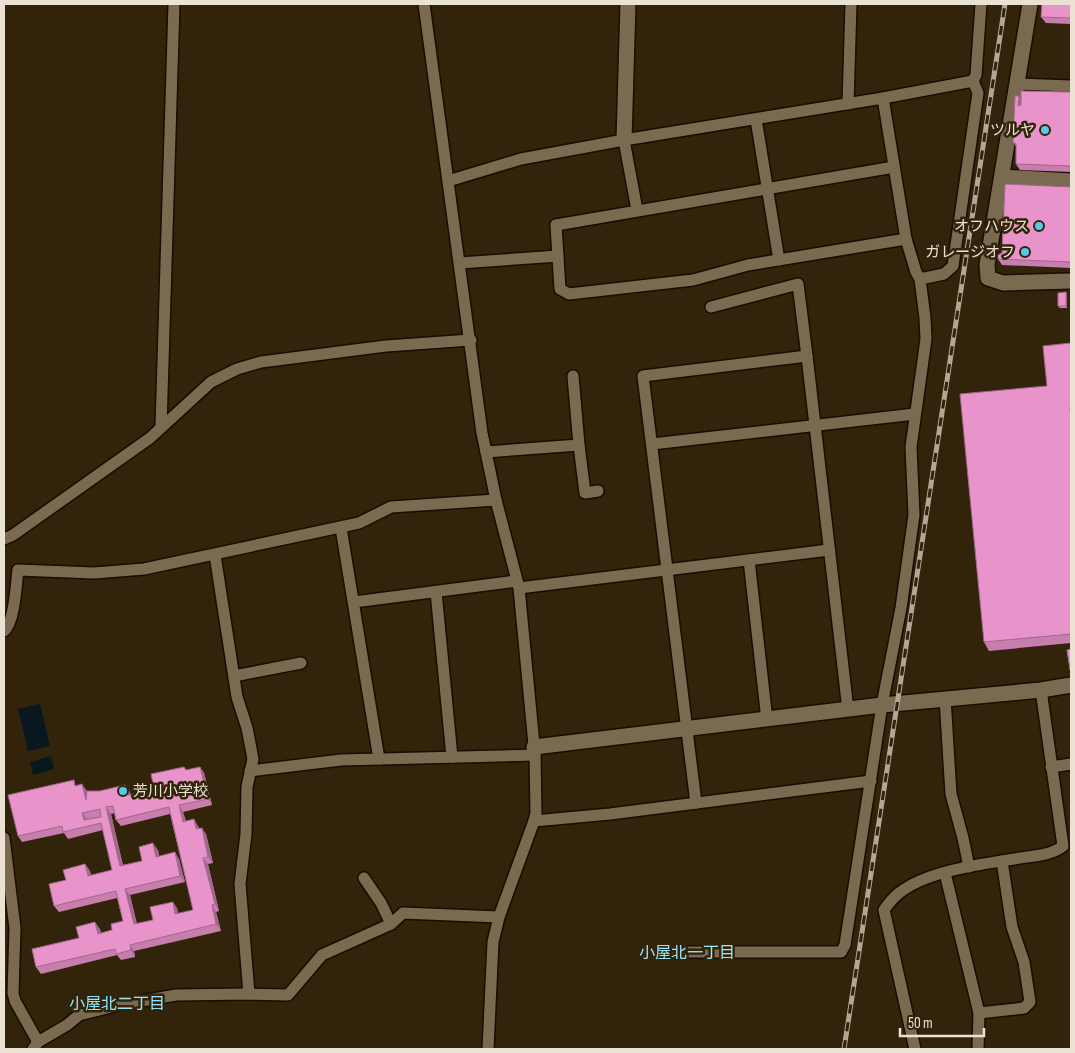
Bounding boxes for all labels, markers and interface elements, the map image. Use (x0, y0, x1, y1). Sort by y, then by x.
place label: ツルヤ (990, 121, 1035, 140)
marker: ツルヤ (1039, 124, 1051, 136)
place label: オフハウス (954, 217, 1029, 236)
marker: オフハウス (1033, 220, 1045, 232)
place label: ガレージオフ (925, 243, 1015, 262)
marker: ガレージオフ (1019, 246, 1031, 258)
place label: 芳川小学校 (133, 782, 208, 801)
marker: 芳川小学校 (117, 785, 129, 797)
district label: 小屋北一丁目 (639, 944, 735, 963)
district label: 小屋北二丁目 (69, 995, 165, 1014)
scale bar (900, 1006, 984, 1038)
text: 50 m (908, 1014, 933, 1033)

